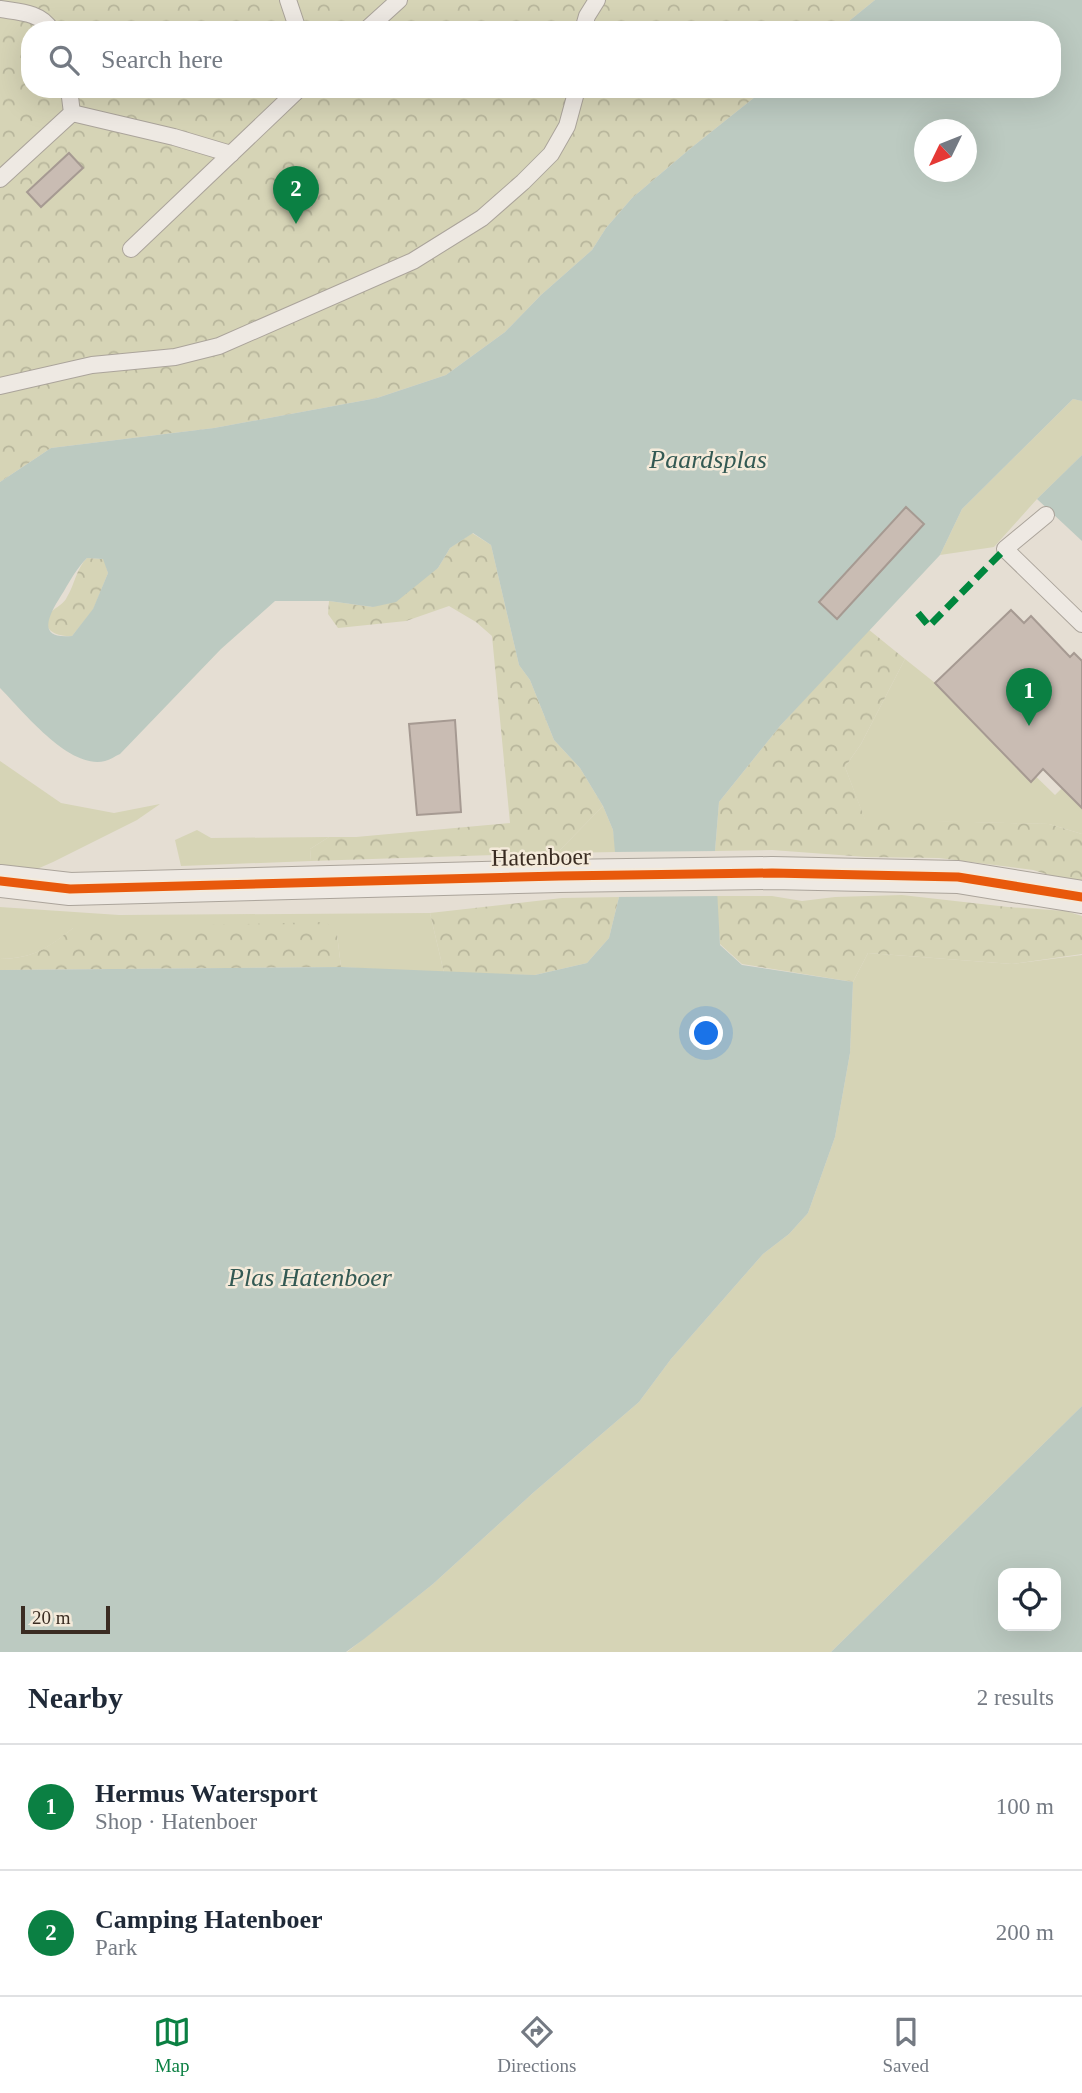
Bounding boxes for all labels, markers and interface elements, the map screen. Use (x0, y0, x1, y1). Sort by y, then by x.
search box (21, 21, 1061, 98)
icon: search (45, 41, 83, 79)
text: Search here (101, 45, 223, 74)
north arrow (914, 119, 977, 182)
pin: 2 (273, 166, 319, 224)
water label: Paardsplas (648, 445, 767, 474)
pin: 1 (1006, 668, 1052, 726)
street label: Hatenboer (491, 843, 591, 871)
your location (689, 1016, 723, 1050)
water label: Plas Hatenboer (227, 1263, 393, 1292)
map controls (998, 1568, 1061, 1631)
button: locate (998, 1568, 1061, 1631)
scale bar (21, 1603, 110, 1635)
text: 20 m (32, 1607, 71, 1628)
text: Nearby (28, 1681, 123, 1714)
text: 2 results (977, 1685, 1054, 1710)
text: Hermus Watersport (95, 1779, 318, 1808)
text: 1 (45, 1794, 57, 1819)
text: 100 m (996, 1794, 1054, 1819)
text: Shop · Hatenboer (95, 1809, 257, 1834)
text: Camping Hatenboer (95, 1905, 323, 1934)
text: 2 (45, 1920, 57, 1945)
text: 200 m (996, 1920, 1054, 1945)
text: Park (95, 1935, 137, 1960)
tab: Map (153, 2013, 191, 2077)
tab: Directions (497, 2013, 576, 2077)
tab: Saved (882, 2013, 929, 2077)

